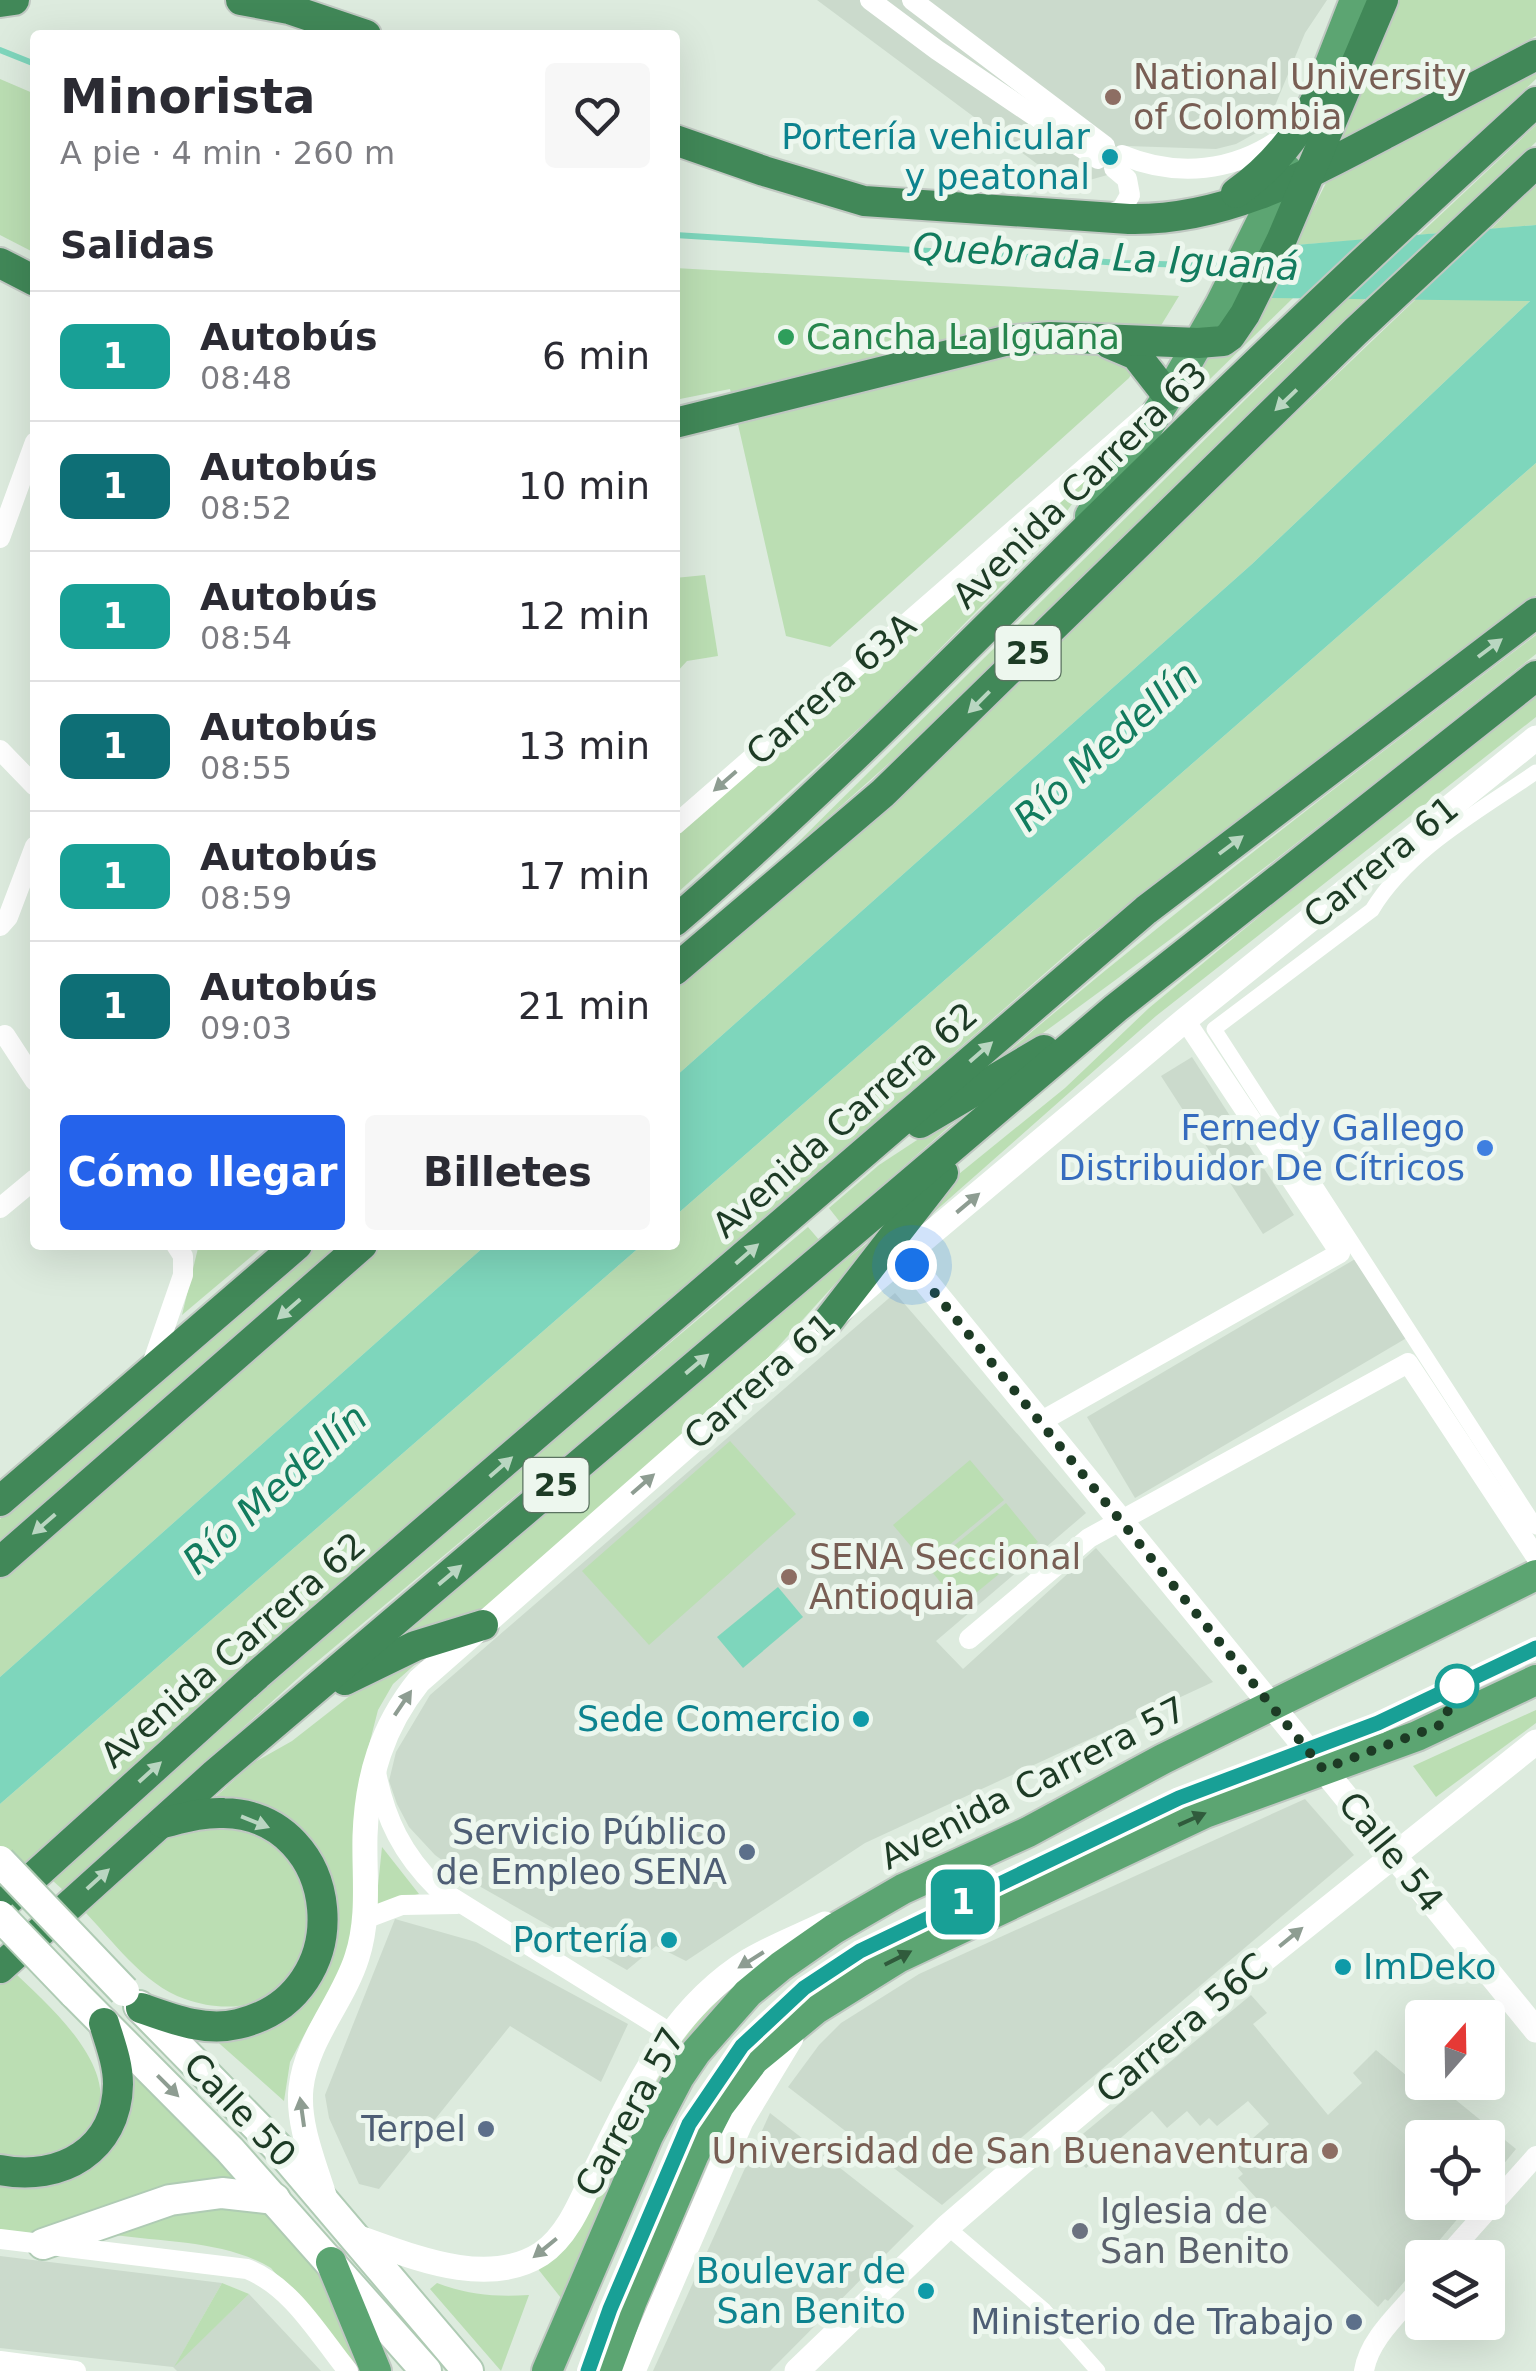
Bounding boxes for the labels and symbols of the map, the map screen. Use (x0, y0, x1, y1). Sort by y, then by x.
place label: National University of Colombia (1133, 57, 1467, 137)
marker: National University of Colombia (1102, 86, 1124, 108)
place label: Portería vehicular y peatonal (781, 117, 1091, 197)
marker: Portería vehicular y peatonal (1099, 146, 1121, 168)
water label: Quebrada La Iguaná (912, 225, 1300, 289)
place label: Cancha La Iguana (806, 317, 1120, 357)
marker: Cancha La Iguana (775, 326, 797, 348)
street label: Avenida Carrera 63 (945, 354, 1215, 616)
one-way arrow (1274, 388, 1298, 411)
street label: Carrera 63A (739, 605, 924, 773)
road number: 25 (996, 626, 1060, 680)
one-way arrow (1477, 638, 1503, 659)
water label: Río Medellín (1005, 652, 1207, 840)
one-way arrow (967, 689, 991, 713)
one-way arrow (713, 770, 738, 792)
street label: Carrera 61 (1296, 788, 1466, 936)
one-way arrow (1218, 835, 1244, 855)
street label: Avenida Carrera 62 (705, 994, 985, 1246)
one-way arrow (968, 1041, 993, 1063)
place label: Fernedy Gallego Distribuidor De Cítricos (1058, 1108, 1465, 1188)
marker: Fernedy Gallego Distribuidor De Cítricos (1474, 1137, 1496, 1159)
one-way arrow (955, 1192, 980, 1214)
your location (887, 1240, 937, 1290)
one-way arrow (734, 1244, 759, 1266)
one-way arrow (276, 1298, 301, 1320)
street label: Carrera 61 (677, 1305, 843, 1457)
one-way arrow (685, 1354, 710, 1376)
water label: Río Medellín (174, 1395, 376, 1583)
one-way arrow (489, 1456, 514, 1478)
road number: 25 (524, 1458, 588, 1512)
one-way arrow (630, 1474, 655, 1496)
one-way arrow (32, 1512, 57, 1534)
street label: Avenida Carrera 62 (93, 1524, 373, 1776)
place label: SENA Seccional Antioquia (809, 1537, 1081, 1617)
one-way arrow (437, 1564, 462, 1586)
marker: SENA Seccional Antioquia (778, 1566, 800, 1588)
unlabelled marker (1436, 1665, 1478, 1707)
one-way arrow (393, 1689, 412, 1716)
street label: Avenida Carrera 57 (874, 1689, 1192, 1877)
place label: Sede Comercio (577, 1699, 841, 1739)
marker: Sede Comercio (850, 1708, 872, 1730)
one-way arrow (137, 1761, 162, 1783)
street label: Calle 54 (1331, 1784, 1451, 1920)
one-way arrow (1178, 1810, 1207, 1827)
place label: Servicio Público de Empleo SENA (435, 1812, 727, 1892)
one-way arrow (240, 1815, 270, 1830)
marker: Servicio Público de Empleo SENA (736, 1841, 758, 1863)
one-way arrow (85, 1869, 110, 1891)
line badge: 1 (930, 1870, 996, 1934)
place label: Portería (513, 1920, 649, 1960)
one-way arrow (1278, 1927, 1304, 1948)
marker: Portería (658, 1929, 680, 1951)
street label: Carrera 56C (1088, 1945, 1276, 2111)
place label: ImDeko (1363, 1947, 1496, 1987)
one-way arrow (884, 1950, 913, 1967)
one-way arrow (737, 1951, 765, 1968)
marker: ImDeko (1332, 1956, 1354, 1978)
north arrow (1405, 2000, 1505, 2100)
street label: Carrera 57 (567, 2021, 693, 2203)
street label: Calle 50 (176, 2045, 304, 2175)
one-way arrow (155, 2074, 179, 2097)
one-way arrow (294, 2095, 310, 2127)
place label: Terpel (360, 2109, 466, 2149)
marker: Terpel (475, 2118, 497, 2140)
place label: Universidad de San Buenaventura (711, 2131, 1310, 2171)
marker: Universidad de San Buenaventura (1319, 2140, 1341, 2162)
place label: Iglesia de San Benito (1100, 2191, 1290, 2271)
marker: Iglesia de San Benito (1069, 2220, 1091, 2242)
one-way arrow (533, 2237, 559, 2258)
place label: Boulevar de San Benito (696, 2251, 906, 2331)
marker: Boulevar de San Benito (915, 2280, 937, 2302)
place label: Ministerio de Trabajo (970, 2302, 1334, 2342)
marker: Ministerio de Trabajo (1343, 2311, 1365, 2333)

